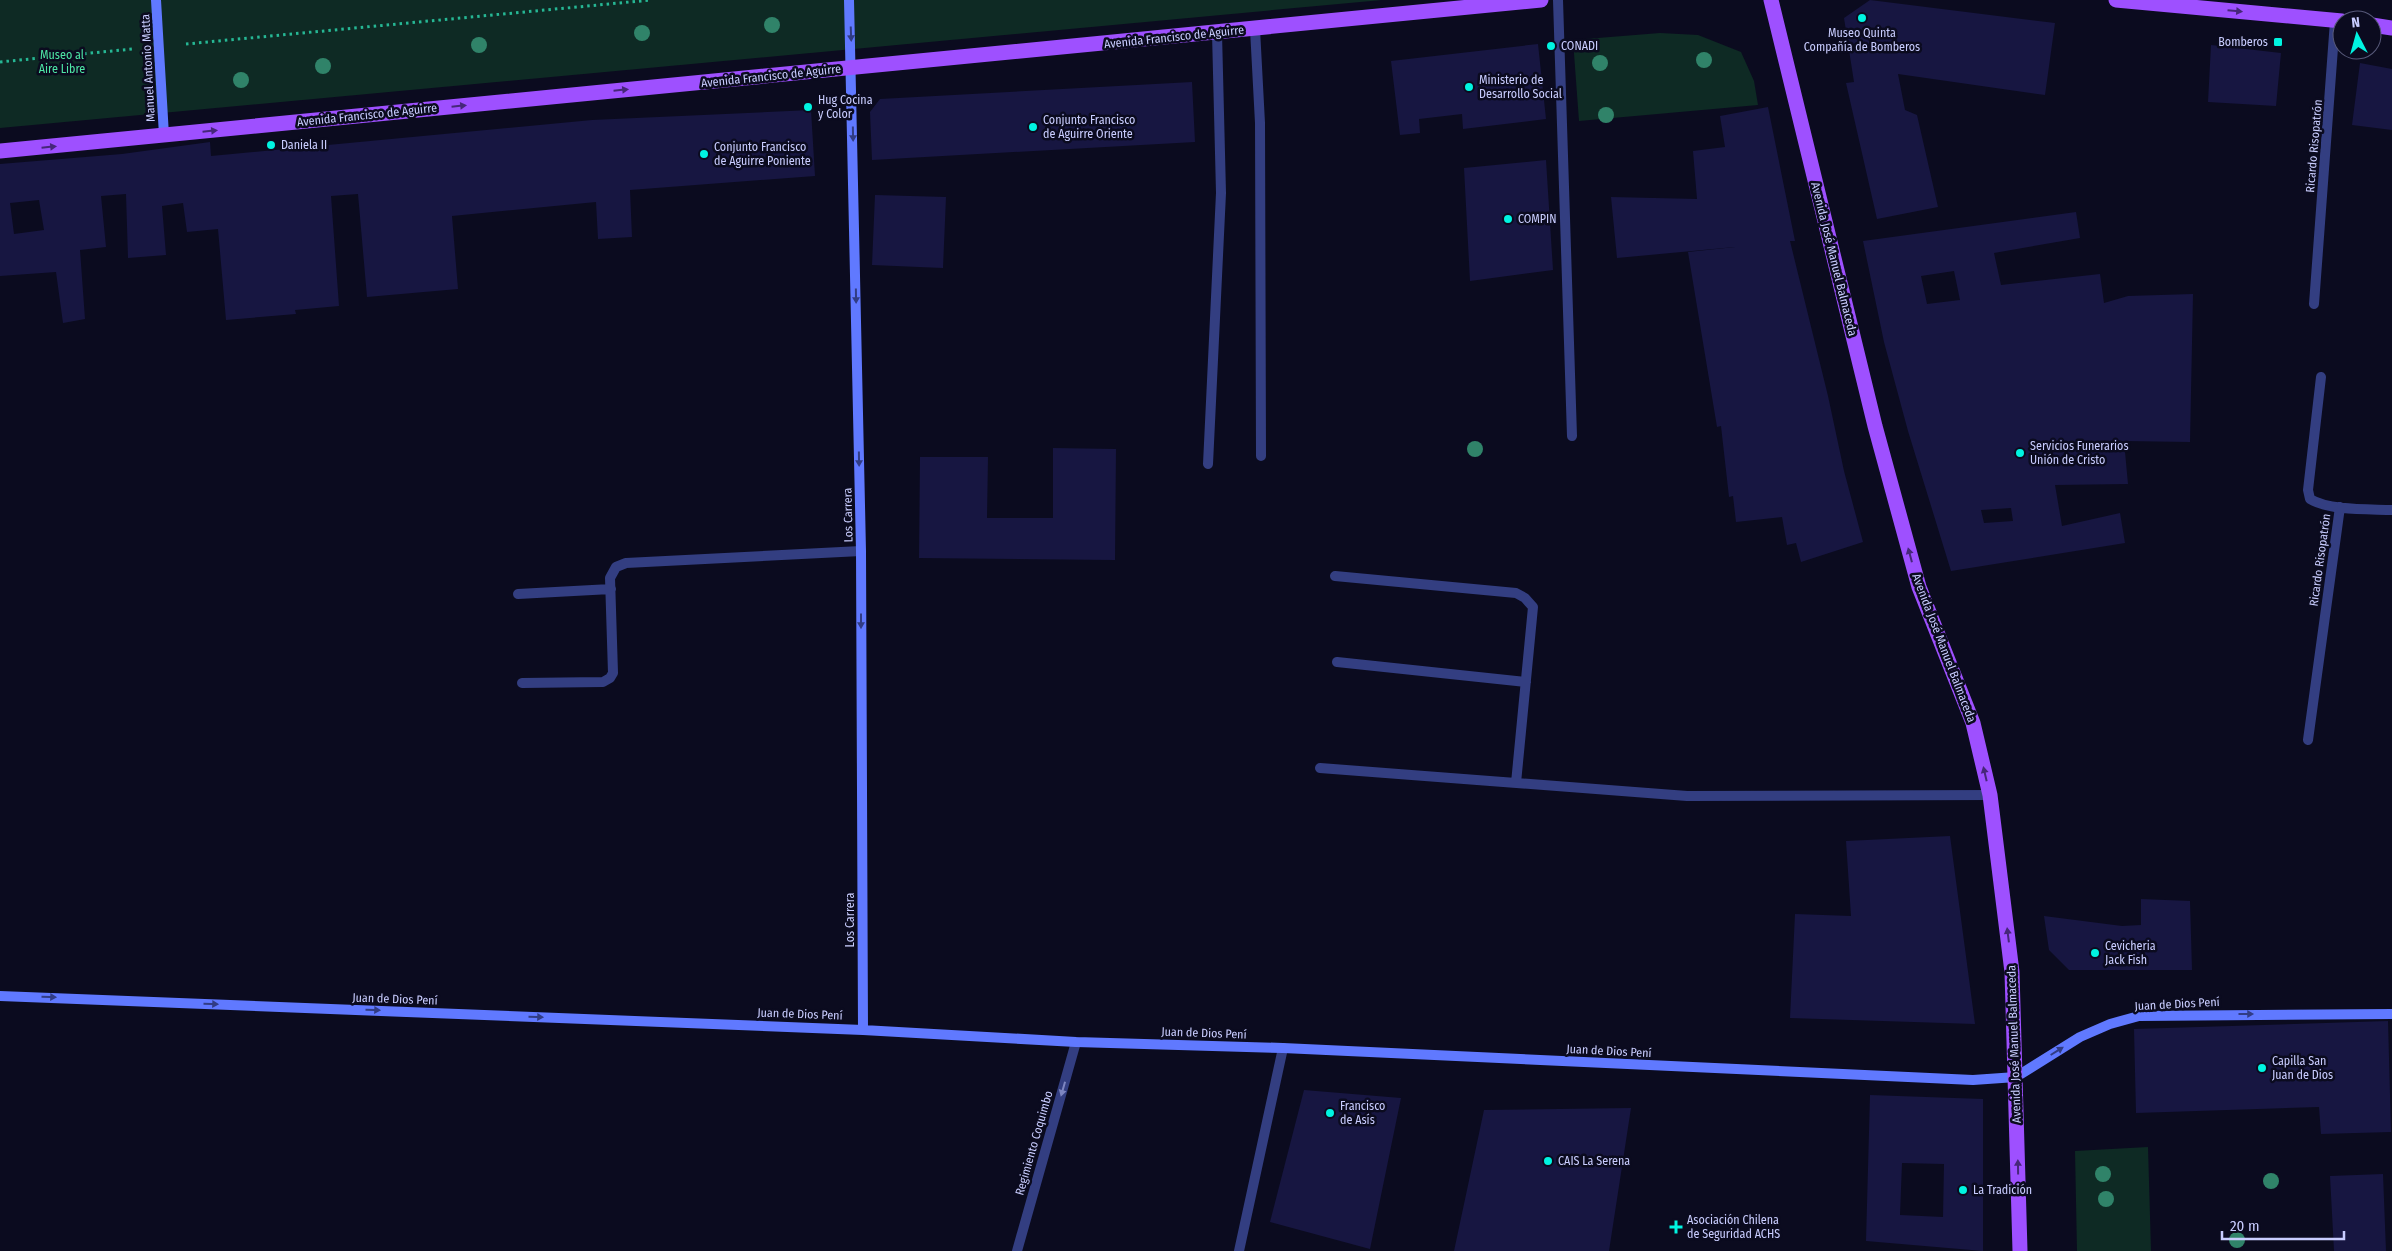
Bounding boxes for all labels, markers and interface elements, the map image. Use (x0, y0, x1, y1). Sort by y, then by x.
one-way arrow (2227, 7, 2243, 15)
north arrow (2332, 10, 2382, 60)
marker: Museo Quinta Compañía de Bomberos (1856, 12, 1868, 24)
street label: Manuel Antonio Matta (138, 14, 158, 122)
text: N (2351, 14, 2361, 31)
street label: Avenida Francisco de Aguirre (1103, 23, 1245, 51)
one-way arrow (847, 26, 855, 42)
place label: Museo Quinta Compañía de Bomberos (1804, 26, 1920, 54)
place label: Bomberos (2218, 35, 2268, 49)
marker: Bomberos (2272, 36, 2284, 48)
place label: CONADI (1561, 39, 1598, 53)
marker: CONADI (1545, 40, 1557, 52)
park label: Museo al Aire Libre (39, 48, 85, 76)
street label: Avenida Francisco de Aguirre (700, 62, 842, 90)
place label: Ministerio de Desarrollo Social (1479, 73, 1562, 101)
marker: Ministerio de Desarrollo Social (1463, 81, 1475, 93)
one-way arrow (613, 86, 629, 94)
place label: Hug Cocina y Color (818, 93, 873, 121)
street label: Ricardo Risopatrón (2303, 99, 2325, 193)
street label: Avenida Francisco de Aguirre (296, 101, 438, 129)
marker: Hug Cocina y Color (802, 101, 814, 113)
one-way arrow (451, 102, 467, 110)
place label: Conjunto Francisco de Aguirre Oriente (1043, 113, 1135, 141)
marker: Conjunto Francisco de Aguirre Oriente (1027, 121, 1039, 133)
one-way arrow (849, 126, 857, 142)
one-way arrow (203, 127, 219, 135)
place label: Daniela II (281, 138, 327, 152)
marker: Daniela II (265, 139, 277, 151)
place label: Conjunto Francisco de Aguirre Poniente (714, 140, 811, 168)
one-way arrow (41, 143, 57, 151)
marker: Conjunto Francisco de Aguirre Poniente (698, 148, 710, 160)
street label: Avenida José Manuel Balmaceda (1808, 181, 1860, 338)
place label: COMPIN (1518, 212, 1557, 226)
marker: COMPIN (1502, 213, 1514, 225)
one-way arrow (852, 289, 860, 305)
place label: Servicios Funerarios Unión de Cristo (2030, 439, 2129, 467)
marker: Servicios Funerarios Unión de Cristo (2014, 447, 2026, 459)
one-way arrow (855, 451, 863, 467)
street label: Los Carrera (841, 487, 855, 543)
street label: Ricardo Risopatrón (2307, 513, 2333, 607)
one-way arrow (1906, 547, 1914, 562)
street label: Avenida José Manuel Balmaceda (1909, 572, 1979, 724)
one-way arrow (857, 614, 865, 630)
one-way arrow (1981, 767, 1989, 782)
street label: Los Carrera (843, 892, 857, 947)
one-way arrow (2004, 927, 2012, 943)
place label: Cevicheria Jack Fish (2105, 939, 2156, 967)
marker: Cevicheria Jack Fish (2089, 947, 2101, 959)
street label: Avenida José Manuel Balmaceda (2004, 965, 2024, 1123)
street label: Juan de Dios Pení (352, 991, 438, 1007)
one-way arrow (41, 994, 57, 1002)
street label: Juan de Dios Pení (2134, 995, 2220, 1013)
one-way arrow (203, 1000, 219, 1008)
street label: Juan de Dios Pení (757, 1006, 843, 1022)
one-way arrow (366, 1007, 382, 1015)
one-way arrow (2239, 1010, 2255, 1018)
one-way arrow (528, 1013, 544, 1021)
street label: Juan de Dios Pení (1161, 1025, 1247, 1041)
street label: Juan de Dios Pení (1566, 1042, 1652, 1060)
one-way arrow (2050, 1047, 2064, 1056)
place label: Capilla San Juan de Dios (2272, 1054, 2333, 1082)
marker: Capilla San Juan de Dios (2256, 1062, 2268, 1074)
one-way arrow (1058, 1082, 1066, 1097)
street label: Regimiento Coquimbo (1012, 1089, 1056, 1197)
place label: Francisco de Asís (1340, 1099, 1385, 1127)
marker: Francisco de Asís (1324, 1107, 1336, 1119)
place label: CAIS La Serena (1558, 1154, 1630, 1168)
marker: CAIS La Serena (1542, 1155, 1554, 1167)
one-way arrow (2014, 1159, 2022, 1175)
place label: La Tradición (1973, 1183, 2032, 1197)
marker: La Tradición (1957, 1184, 1969, 1196)
scale bar (2222, 1208, 2344, 1240)
place label: Asociación Chilena de Seguridad ACHS (1687, 1213, 1780, 1241)
text: 20 m (2230, 1217, 2260, 1235)
marker: Asociación Chilena de Seguridad ACHS (1669, 1220, 1683, 1234)

